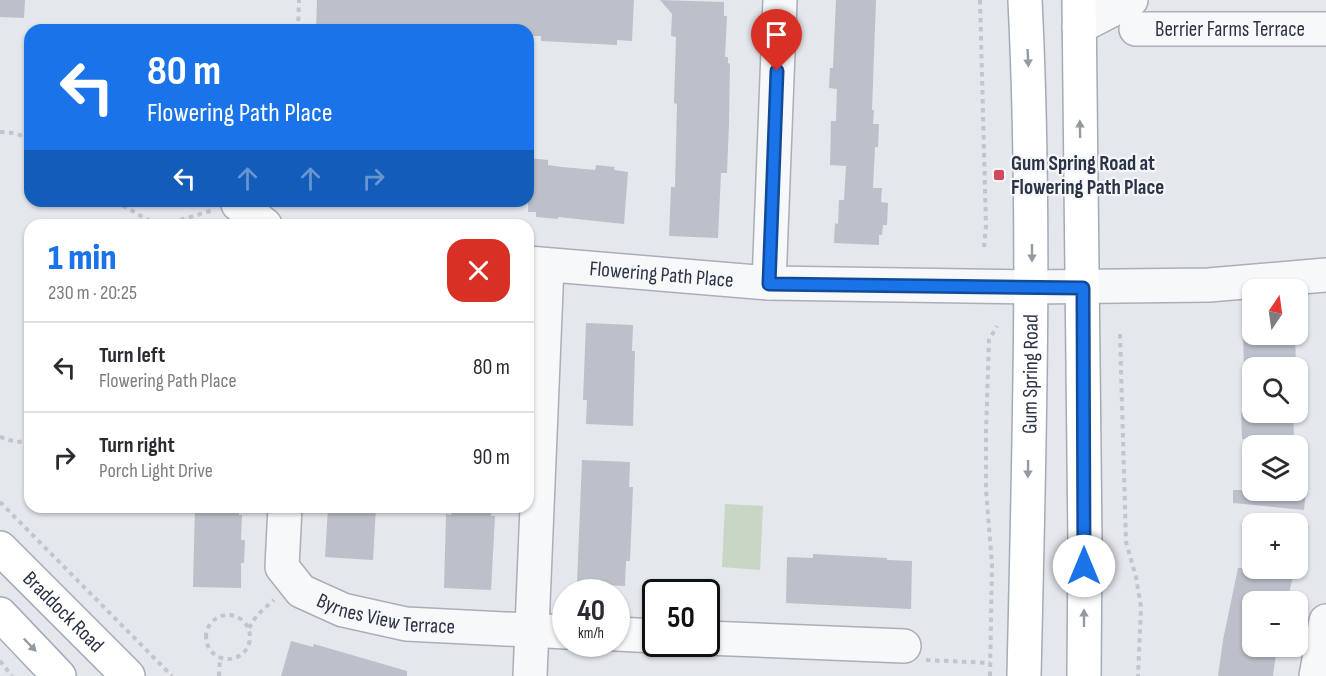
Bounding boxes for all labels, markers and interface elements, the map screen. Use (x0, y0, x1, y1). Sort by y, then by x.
pin (751, 9, 802, 71)
street label: Berrier Farms Terrace (1155, 17, 1305, 42)
icon: arrive (760, 18, 793, 51)
text: 80 m (147, 46, 221, 97)
icon: left (48, 48, 126, 126)
one-way arrow (1024, 49, 1033, 68)
text: Flowering Path Place (147, 97, 333, 129)
one-way arrow (1075, 119, 1085, 138)
place label: Gum Spring Road at Flowering Path Place (1011, 151, 1164, 200)
icon: left (168, 162, 201, 195)
icon: ahead (231, 162, 264, 195)
icon: ahead (294, 162, 327, 195)
icon: right (357, 162, 390, 195)
marker: Gum Spring Road at Flowering Path Place (992, 168, 1006, 182)
text: 1 min (48, 237, 116, 280)
button: close (447, 239, 510, 302)
one-way arrow (1027, 244, 1036, 263)
street label: Flowering Path Place (588, 256, 735, 293)
north arrow (1242, 279, 1308, 345)
map controls (1242, 279, 1308, 657)
text: 230 m · 20:25 (48, 281, 137, 305)
street label: Gum Spring Road (1017, 314, 1044, 434)
text: Turn left (99, 342, 165, 369)
icon: left (48, 351, 81, 384)
text: 80 m (473, 354, 510, 381)
button: search (1242, 357, 1308, 423)
text: Flowering Path Place (99, 369, 236, 393)
text: Turn right (99, 432, 175, 459)
button: layers (1242, 435, 1308, 501)
icon: right (48, 441, 81, 474)
text: 90 m (473, 444, 510, 471)
text: Porch Light Drive (99, 459, 213, 483)
one-way arrow (1023, 460, 1033, 479)
button: + (1242, 513, 1308, 579)
position arrow (1052, 534, 1116, 598)
street label: Braddock Road (18, 566, 109, 658)
speed limit sign: 50 (642, 579, 720, 657)
street label: Byrnes View Terrace (313, 588, 456, 639)
button: − (1242, 591, 1308, 657)
text: 40 (577, 593, 605, 629)
one-way arrow (1079, 608, 1089, 627)
text: km/h (578, 624, 604, 643)
one-way arrow (22, 637, 36, 651)

